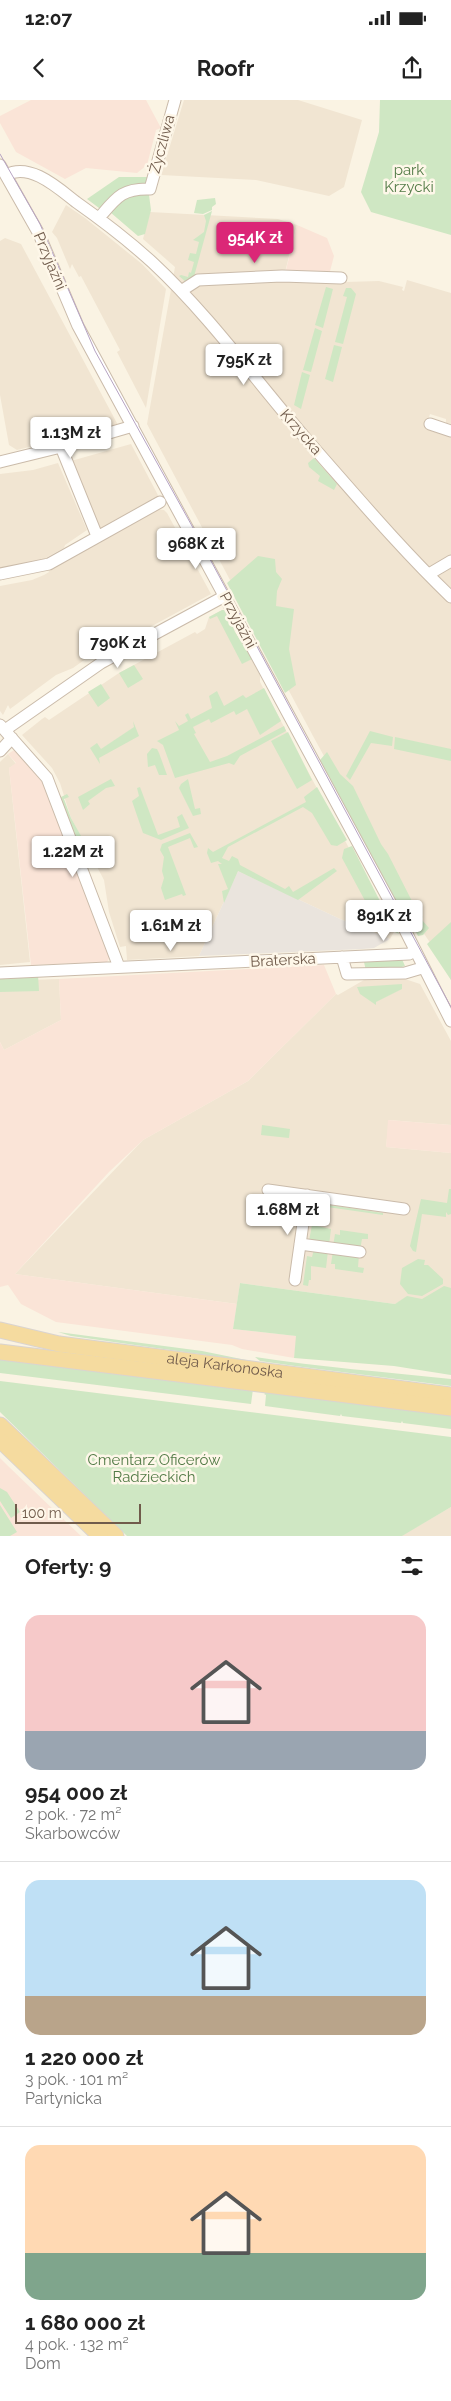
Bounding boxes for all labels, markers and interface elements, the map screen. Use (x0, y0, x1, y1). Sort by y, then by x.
text: 12:07 (25, 7, 72, 29)
icon: back (25, 54, 53, 82)
icon: share (398, 54, 426, 82)
text: Roofr (197, 55, 254, 81)
street label: Życzliwa (145, 112, 178, 175)
park label: park Krzycki (384, 161, 434, 196)
pin: 954K zł (209, 221, 301, 264)
text: 954K zł (227, 228, 283, 247)
street label: Przyjaźni (30, 229, 70, 293)
pin: 795K zł (198, 344, 290, 386)
text: 795K zł (216, 350, 272, 369)
street label: Krzycka (276, 406, 326, 458)
pin: 1.13M zł (19, 416, 123, 459)
text: 1.13M zł (41, 423, 101, 442)
pin: 968K zł (150, 528, 242, 570)
text: 968K zł (168, 534, 224, 553)
street label: Przyjaźni (216, 589, 260, 651)
pin: 790K zł (72, 626, 164, 669)
text: 790K zł (90, 633, 146, 652)
pin: 1.22M zł (21, 836, 125, 878)
text: 1.22M zł (43, 842, 103, 861)
pin: 891K zł (338, 900, 430, 942)
text: 891K zł (357, 906, 411, 925)
pin: 1.61M zł (119, 910, 223, 952)
text: 1.61M zł (141, 916, 201, 935)
street label: Braterska (250, 949, 316, 971)
pin: 1.68M zł (236, 1194, 340, 1236)
text: 1.68M zł (257, 1200, 319, 1219)
street label: aleja Karkonoska (166, 1349, 284, 1382)
park label: Cmentarz Oficerów Radzieckich (88, 1451, 220, 1486)
scale bar (15, 1501, 141, 1524)
text: 100 m (22, 1505, 62, 1521)
icon: filters (398, 1552, 426, 1580)
text: Oferty: 9 (25, 1554, 111, 1579)
icon: home (181, 1647, 271, 1737)
text: 954 000 zł (25, 1780, 127, 1805)
text: 2 pok. · 72 m² (25, 1805, 121, 1824)
text: Skarbowców (25, 1824, 120, 1843)
icon: home (181, 1913, 271, 2003)
text: 1 220 000 zł (25, 2045, 143, 2070)
text: 3 pok. · 101 m² (25, 2070, 128, 2089)
text: Partynicka (25, 2089, 102, 2108)
icon: home (181, 2178, 271, 2268)
text: 1 680 000 zł (25, 2310, 145, 2335)
text: 4 pok. · 132 m² (25, 2335, 129, 2354)
text: Dom (25, 2354, 61, 2373)

